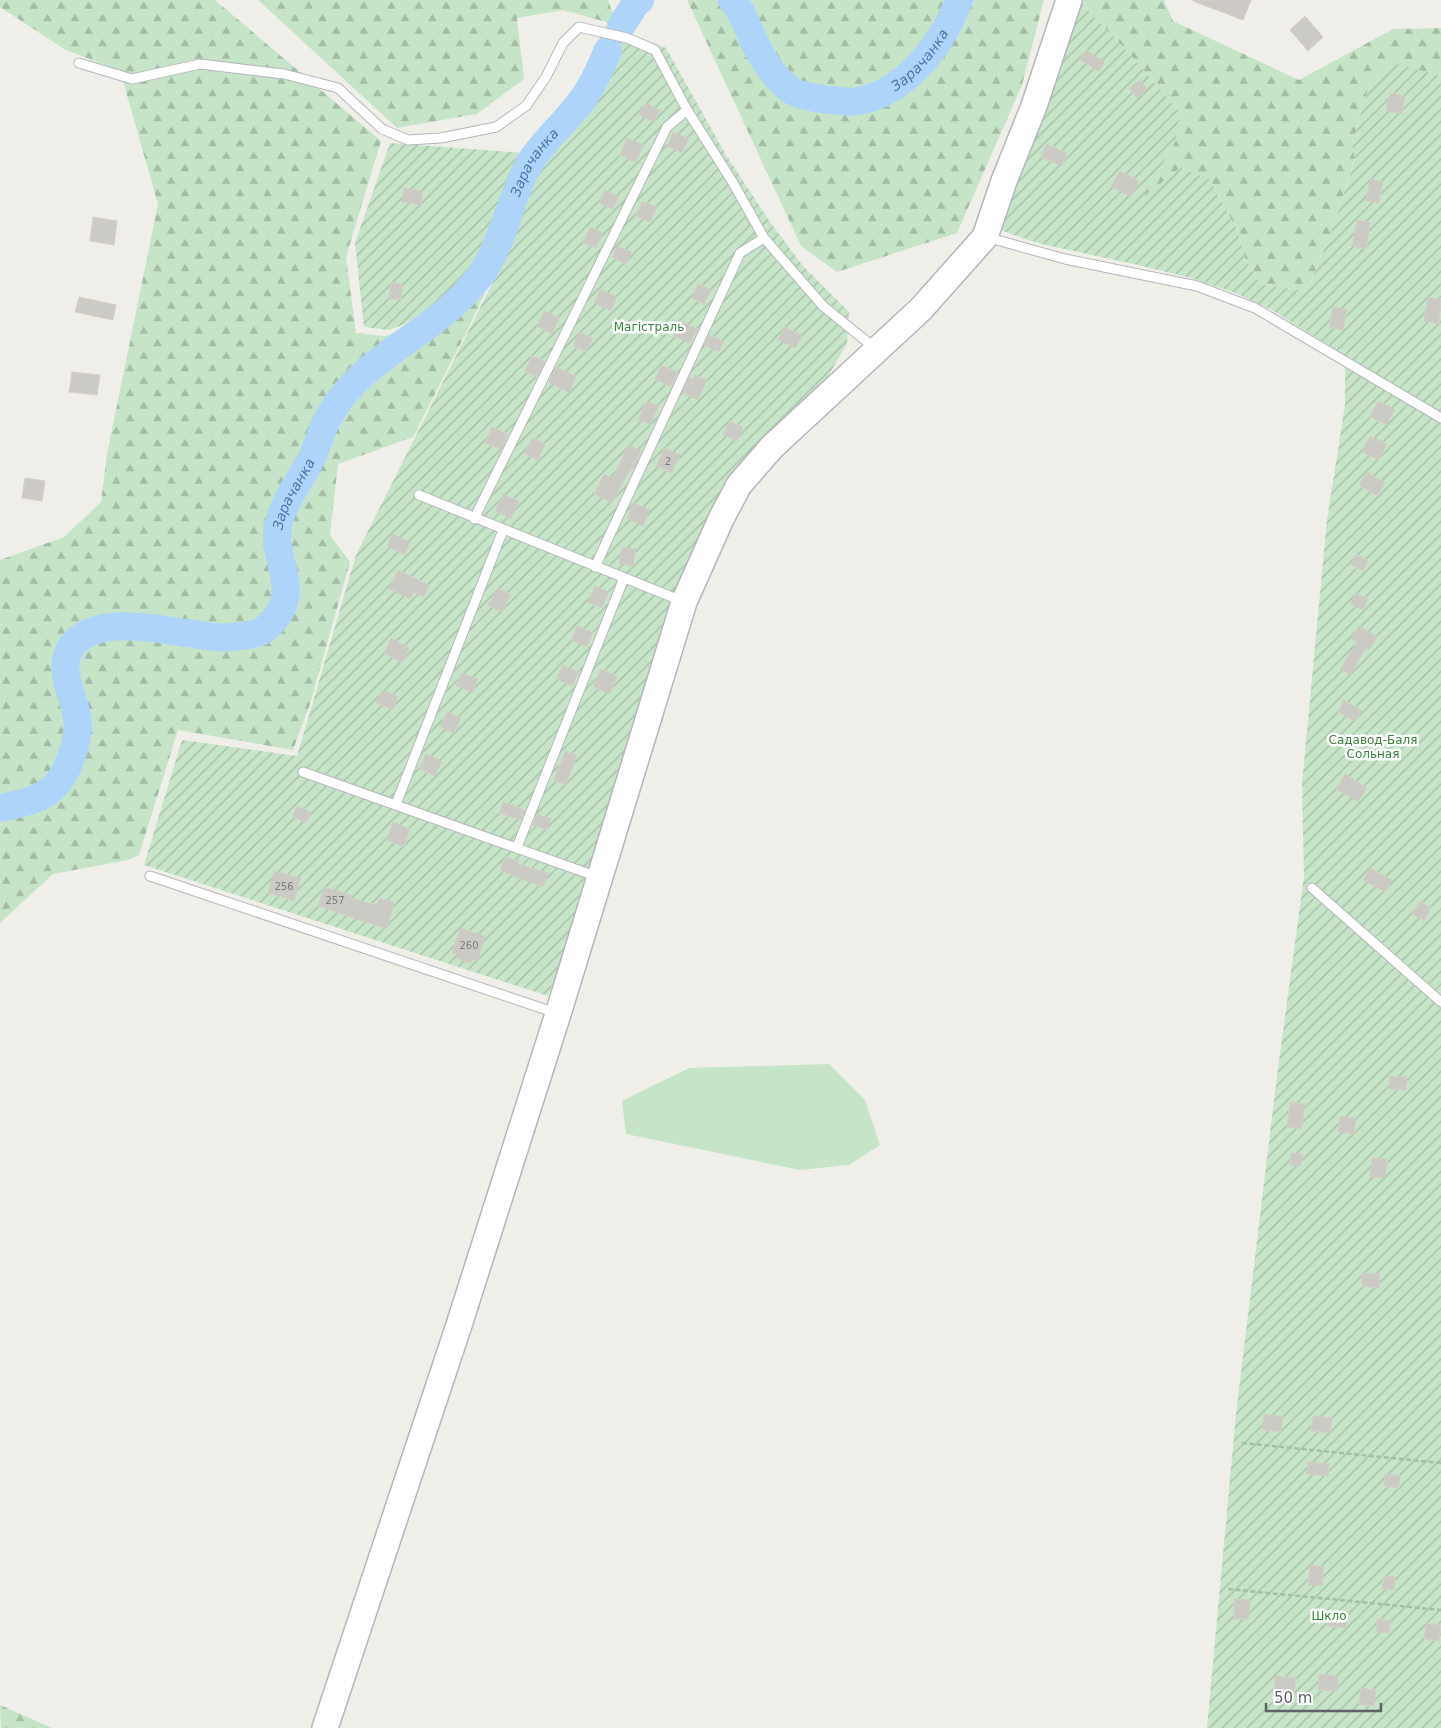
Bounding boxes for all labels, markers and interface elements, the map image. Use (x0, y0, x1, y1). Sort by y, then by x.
water label: Зарачанка (888, 26, 952, 94)
water label: Зарачанка (507, 125, 562, 199)
park label: Магістраль (614, 320, 684, 334)
water label: Зарачанка (269, 456, 318, 531)
house number: 2 (665, 456, 671, 467)
park label: Садавод-Баля Сольная (1329, 733, 1417, 761)
house number: 256 (274, 881, 294, 892)
house number: 257 (325, 895, 345, 906)
house number: 260 (459, 940, 479, 951)
park label: Шкло (1311, 1609, 1347, 1623)
scale bar (1266, 1680, 1381, 1712)
text: 50 m (1274, 1689, 1312, 1707)

